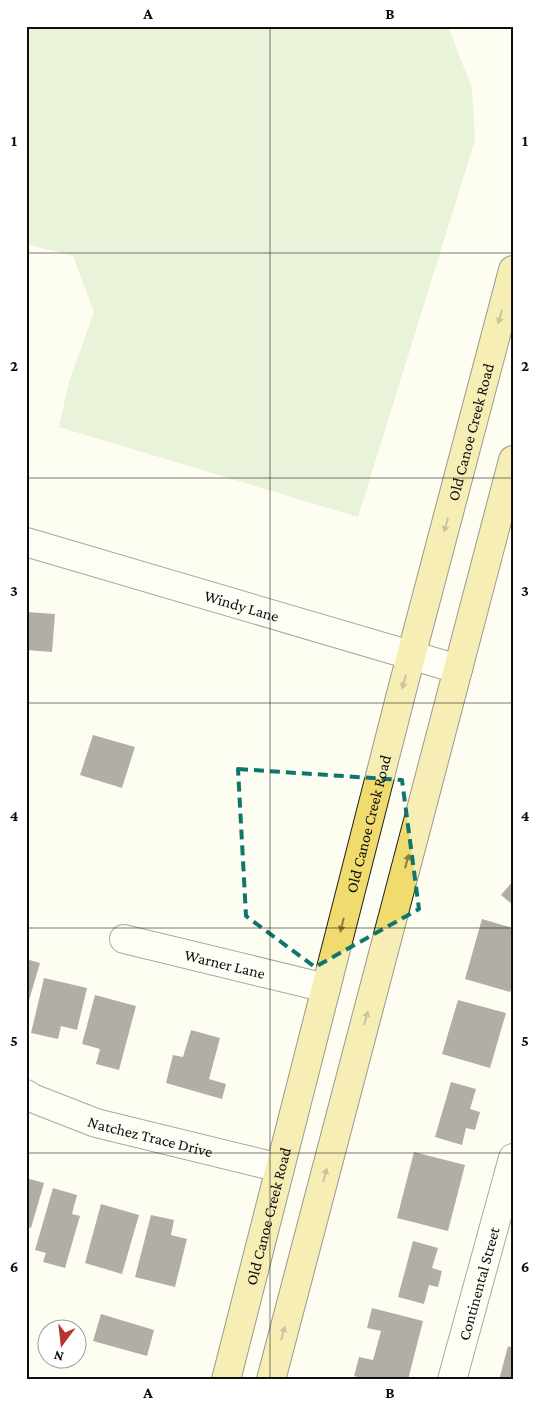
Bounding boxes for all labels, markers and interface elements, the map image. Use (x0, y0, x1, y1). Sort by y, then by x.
text: A (142, 5, 153, 22)
text: B (385, 5, 395, 22)
text: 1 (11, 132, 17, 149)
text: 1 (522, 132, 528, 149)
one-way arrow (496, 310, 504, 325)
text: 2 (10, 357, 18, 374)
text: 2 (521, 357, 529, 374)
street label: Old Canoe Creek Road (444, 361, 497, 503)
one-way arrow (441, 518, 449, 533)
text: 3 (10, 582, 18, 599)
text: 3 (521, 582, 529, 599)
street label: Windy Lane (202, 587, 281, 625)
one-way arrow (400, 675, 408, 690)
street label: Old Canoe Creek Road (343, 753, 394, 895)
text: 4 (10, 807, 19, 824)
text: 4 (521, 807, 530, 824)
one-way arrow (404, 854, 412, 869)
one-way arrow (338, 917, 346, 932)
street label: Warner Lane (183, 946, 267, 982)
one-way arrow (362, 1011, 370, 1026)
text: 5 (10, 1032, 18, 1049)
text: 5 (521, 1032, 529, 1049)
street label: Natchez Trace Drive (85, 1113, 214, 1160)
street label: Old Canoe Creek Road (243, 1145, 294, 1287)
one-way arrow (321, 1168, 329, 1183)
street label: Continental Street (455, 1224, 503, 1342)
text: 6 (10, 1258, 18, 1275)
text: 6 (521, 1258, 529, 1275)
north arrow (38, 1318, 88, 1368)
one-way arrow (280, 1325, 288, 1340)
text: N (52, 1347, 65, 1366)
text: A (142, 1384, 153, 1401)
text: B (385, 1384, 395, 1401)

